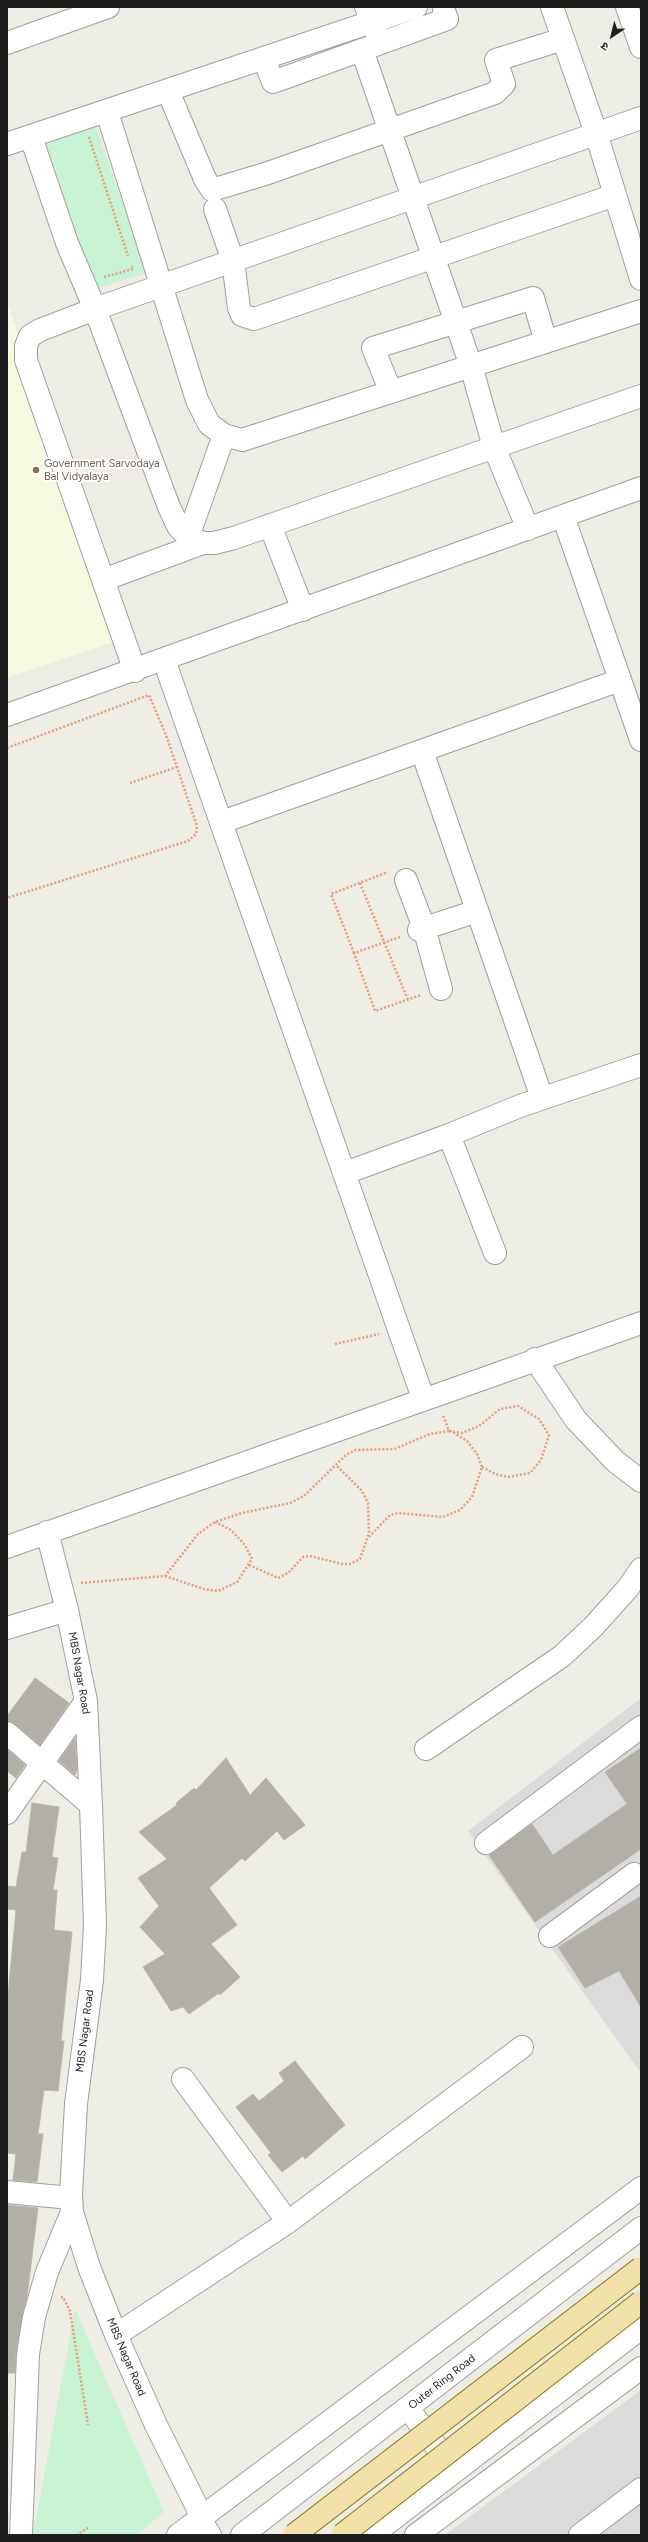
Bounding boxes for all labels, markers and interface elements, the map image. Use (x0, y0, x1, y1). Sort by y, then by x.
north arrow (592, 16, 632, 56)
text: उ (598, 39, 611, 53)
place label: Government Sarvodaya Bal Vidyalaya (44, 457, 160, 483)
marker: Government Sarvodaya Bal Vidyalaya (31, 465, 41, 475)
street label: MBS Nagar Road (65, 1631, 93, 1715)
street label: MBS Nagar Road (73, 1989, 97, 2073)
street label: MBS Nagar Road (104, 2316, 148, 2398)
street label: Outer Ring Road (406, 2352, 478, 2412)

